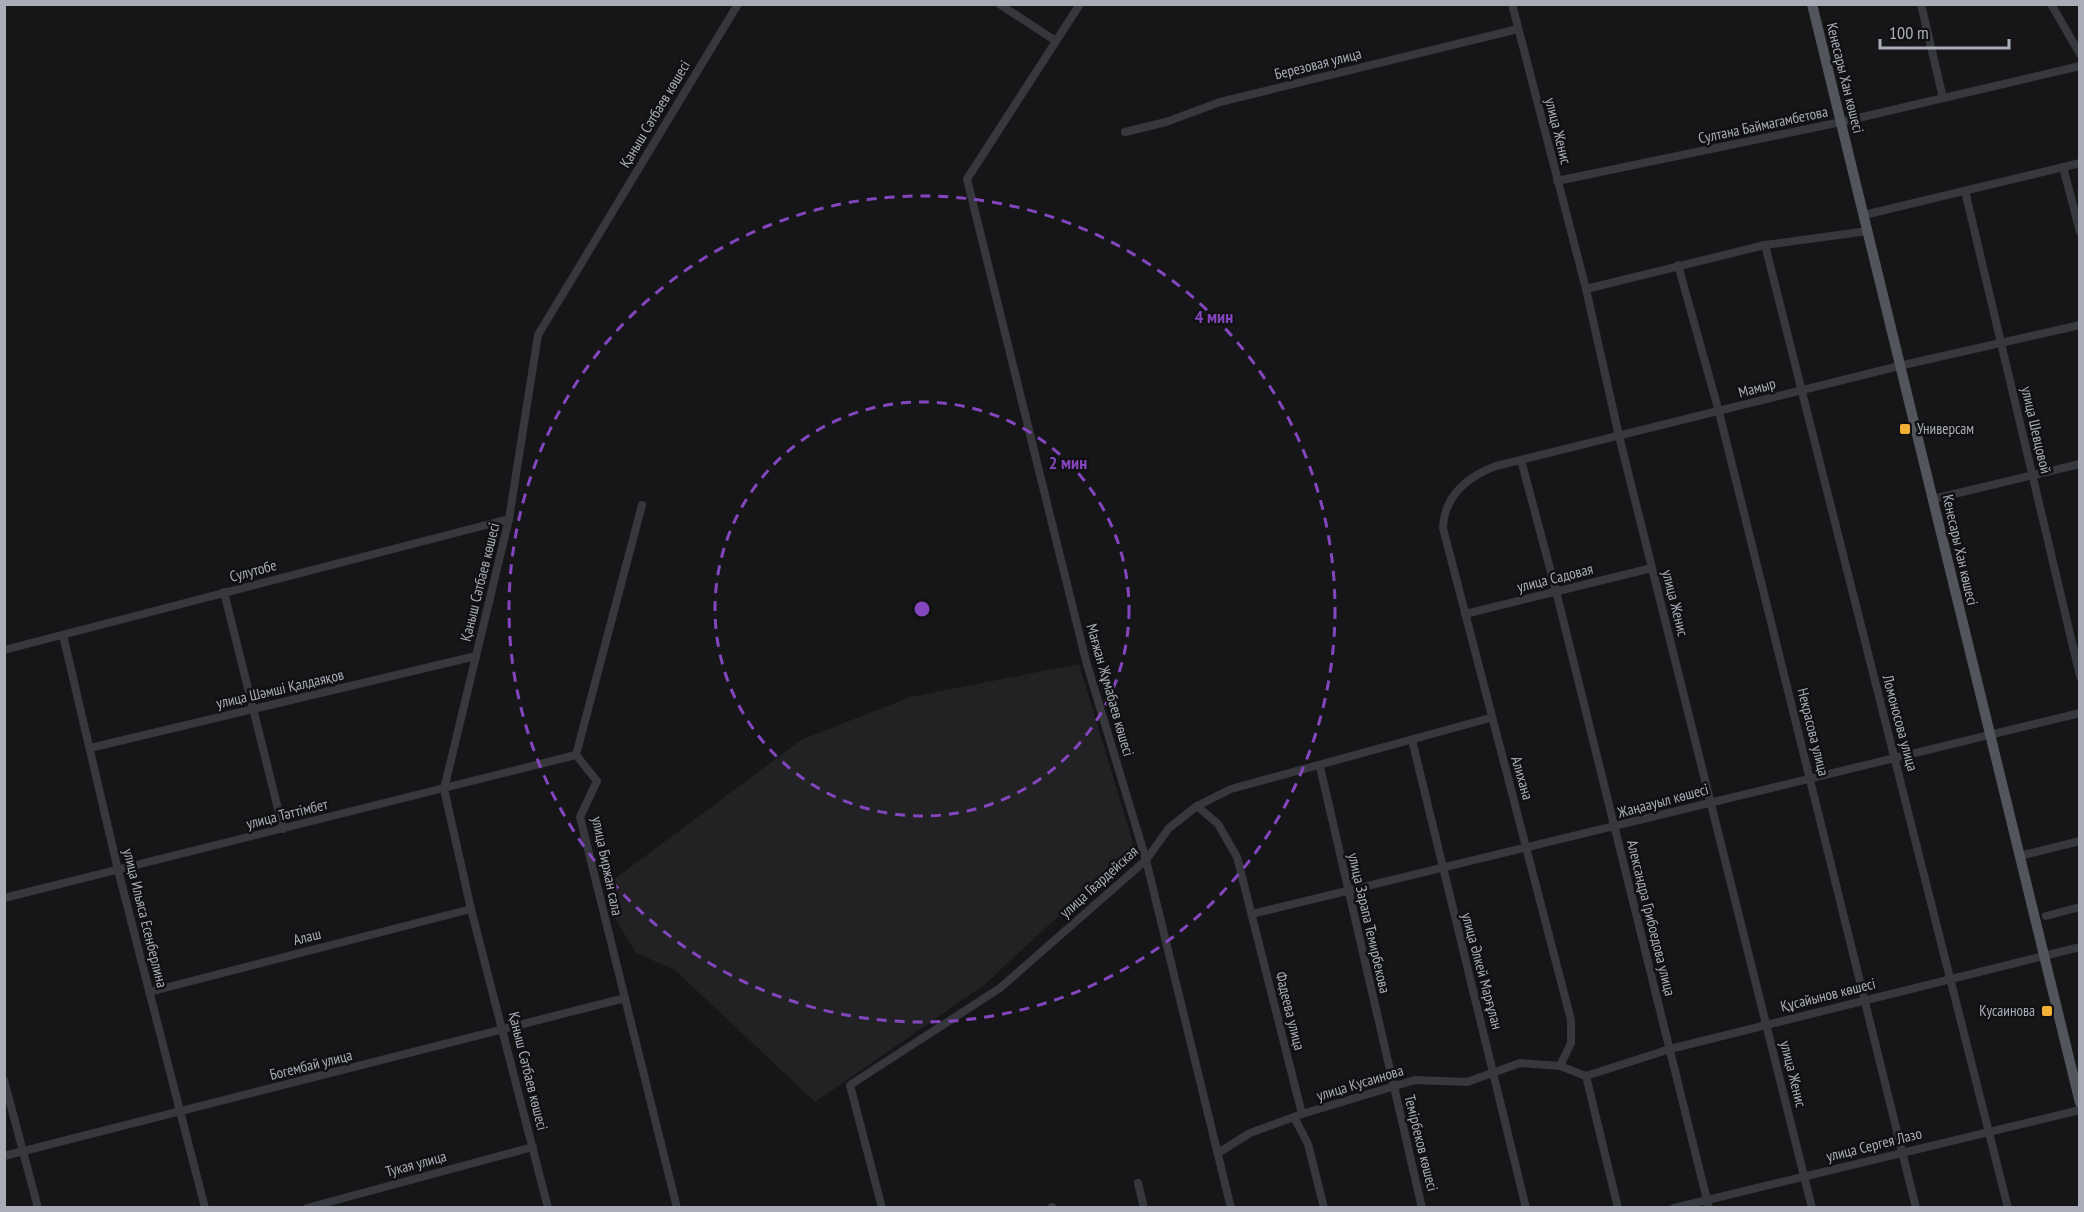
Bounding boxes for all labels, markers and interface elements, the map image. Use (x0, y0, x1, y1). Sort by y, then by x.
scale bar (1880, 12, 2009, 50)
street label: Кенесары Хан көшесі (1823, 21, 1868, 135)
text: 100 m (1889, 21, 1929, 44)
street label: Березовая улица (1272, 44, 1363, 84)
street label: Қаныш Сәтбаев көшесі (615, 57, 694, 171)
street label: улица Женис (1541, 96, 1576, 167)
street label: Султана Баймагамбетова (1696, 101, 1829, 148)
text: 4 мин (1195, 305, 1233, 328)
street label: Мамыр (1736, 373, 1778, 402)
street label: улица Шевцовой (2017, 384, 2056, 475)
place label: Универсам (1917, 419, 1974, 438)
marker: Универсам (1898, 422, 1912, 436)
text: 2 мин (1049, 451, 1087, 474)
street label: Кенесары Хан көшесі (1938, 493, 1982, 607)
street label: Қаныш Сәтбаев көшесі (456, 521, 503, 643)
street label: Сулутобе (227, 555, 278, 586)
street label: улица Садовая (1515, 559, 1595, 596)
street label: улица Женис (1658, 568, 1693, 639)
centre of rings (912, 599, 932, 619)
street label: Мағжан Жұмабаев көшесі (1082, 621, 1139, 758)
street label: улица Шәмші Қалдаяқов (214, 665, 346, 712)
street label: Ломоносова улица (1878, 672, 1922, 773)
street label: Некрасова улица (1793, 686, 1834, 778)
street label: Алихана (1507, 754, 1538, 802)
street label: Жаңаауыл көшесі (1614, 779, 1710, 822)
street label: улица Тәттімбет (244, 794, 330, 833)
street label: улица Биржан сала (588, 815, 627, 917)
street label: Александра Грибоедова улица (1623, 838, 1680, 998)
street label: улица Гвардейская (1056, 841, 1142, 922)
street label: улица Ильяса Есенберлина (119, 846, 172, 989)
street label: улица Зарапа Темирбекова (1344, 851, 1395, 995)
street label: улица Әлкей Марғұлан (1458, 910, 1507, 1031)
street label: Алаш (291, 924, 323, 949)
street label: Фадеева улица (1272, 970, 1309, 1052)
street label: Құсайынов көшесі (1778, 974, 1877, 1016)
place label: Кусаинова (1979, 1001, 2035, 1020)
marker: Кусаинова (2040, 1004, 2054, 1018)
street label: Қаныш Сәтбаев көшесі (505, 1010, 552, 1132)
street label: улица Женис (1776, 1039, 1811, 1110)
street label: Богембай улица (268, 1045, 354, 1084)
street label: улица Кусаинова (1314, 1060, 1406, 1105)
street label: Темірбеков көшесі (1400, 1093, 1443, 1193)
street label: улица Сергея Лазо (1824, 1123, 1924, 1166)
street label: Тукая улица (383, 1146, 448, 1181)

